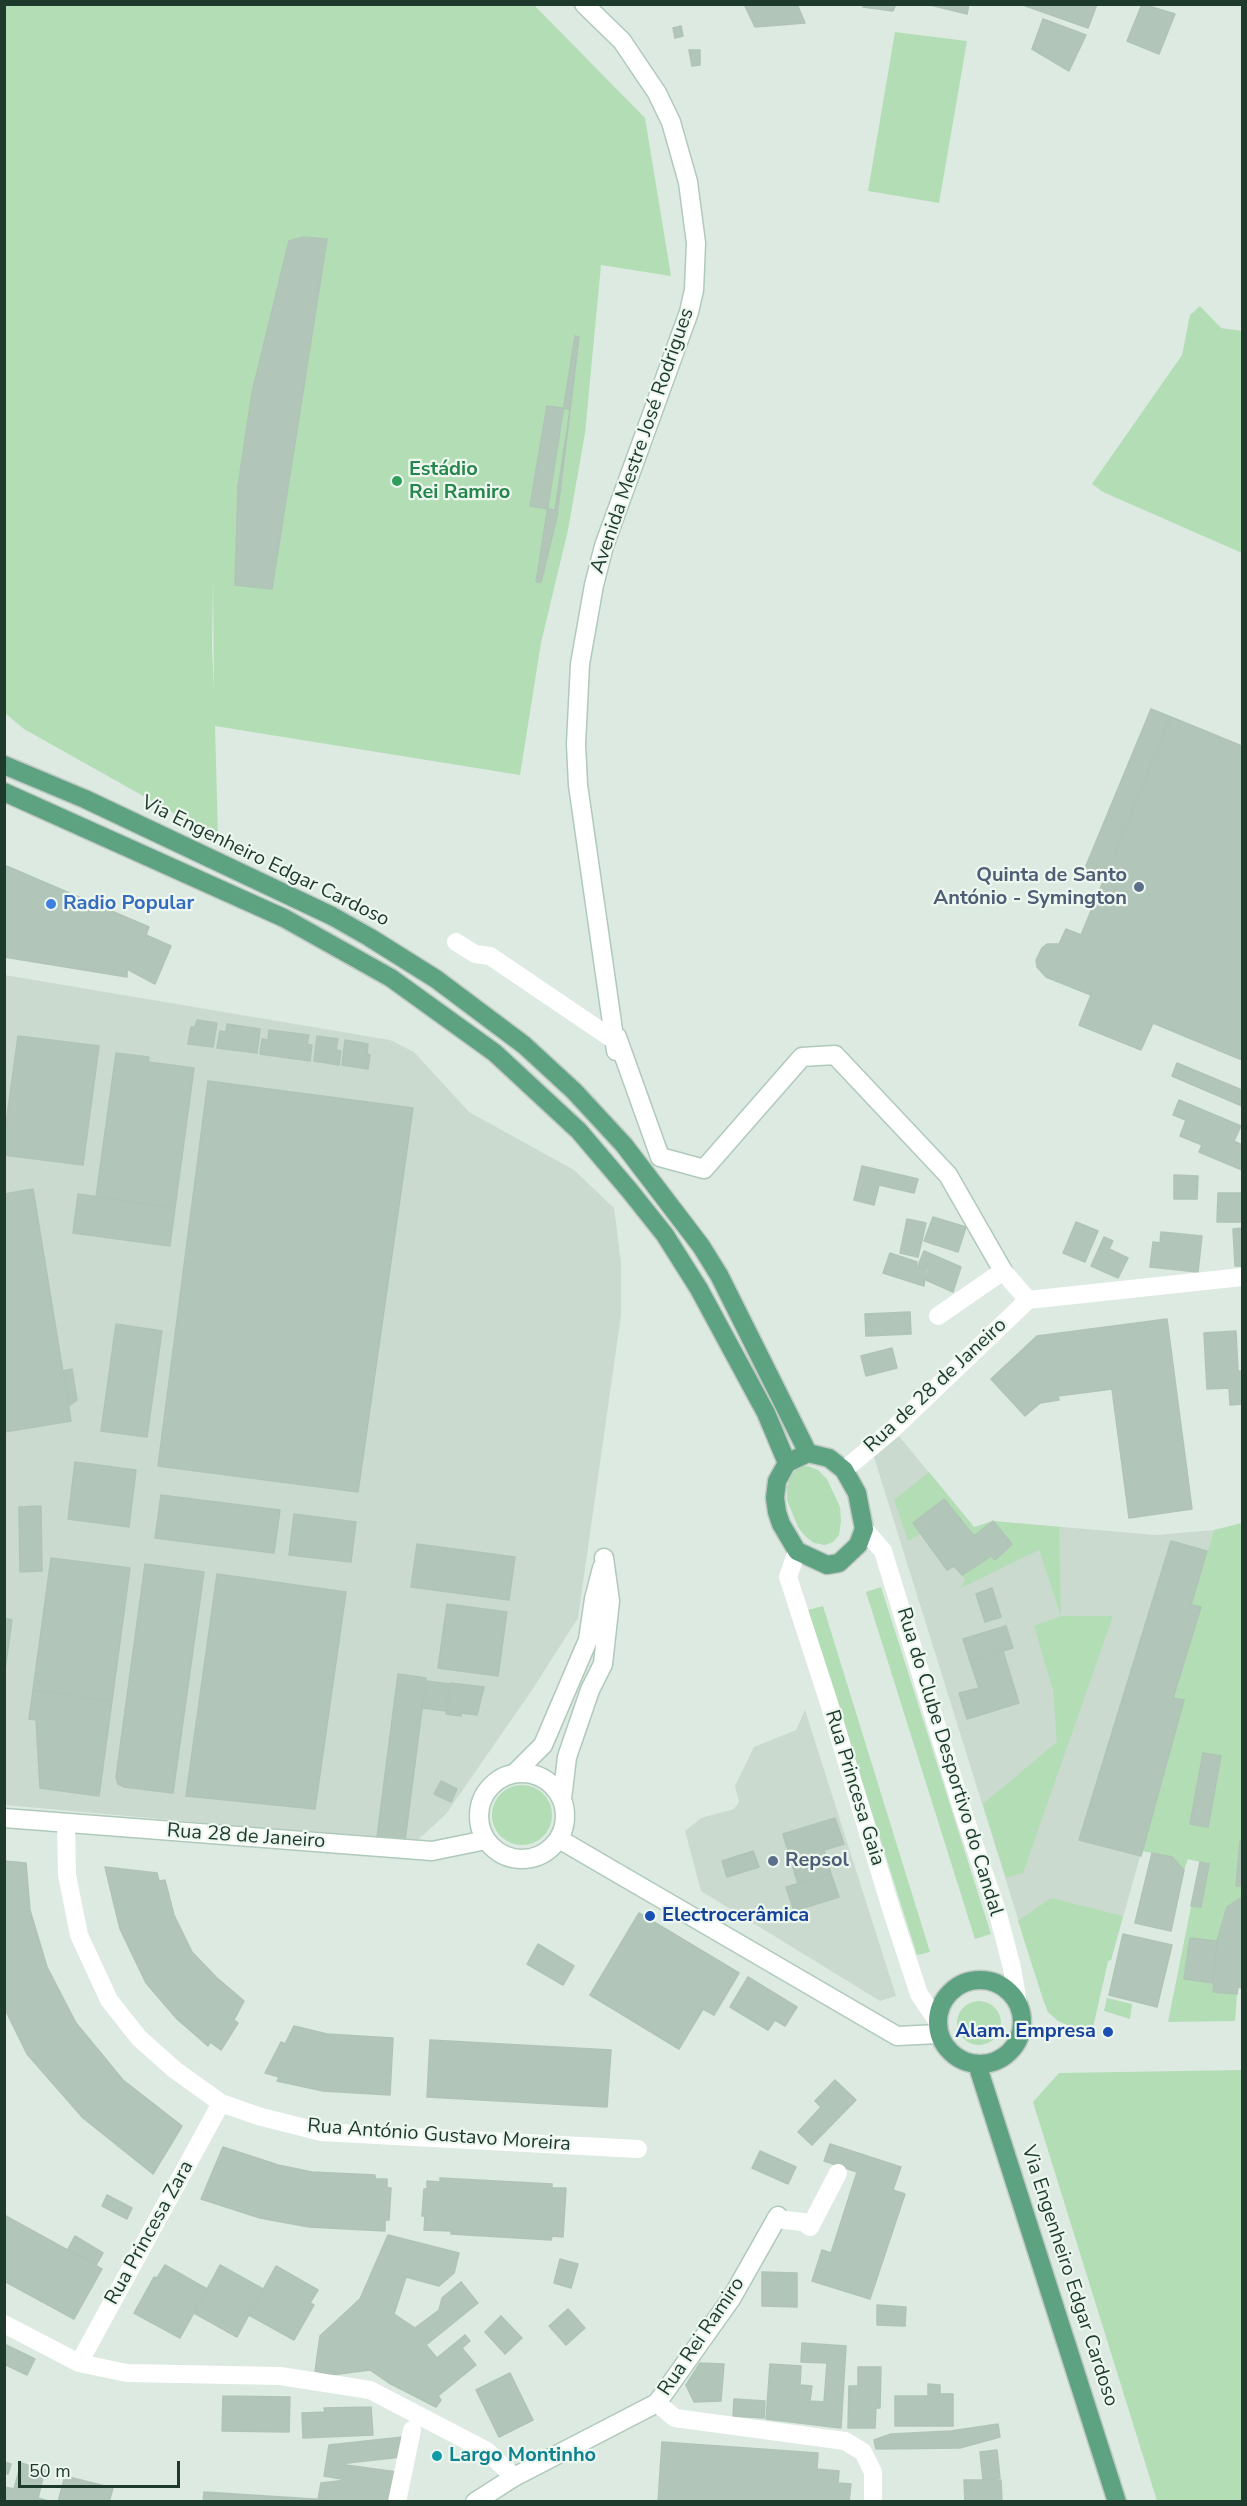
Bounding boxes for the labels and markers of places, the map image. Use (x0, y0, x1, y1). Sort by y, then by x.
place label: Estádio Rei Ramiro (409, 458, 510, 505)
marker: Estádio Rei Ramiro (390, 474, 404, 488)
place label: Quinta de Santo António - Symington (933, 864, 1127, 911)
marker: Quinta de Santo António - Symington (1132, 880, 1146, 894)
place label: Radio Popular (63, 892, 194, 916)
marker: Radio Popular (44, 897, 58, 911)
place label: Repsol (785, 1849, 849, 1873)
marker: Repsol (766, 1854, 780, 1868)
place label: Electrocerâmica (662, 1904, 809, 1928)
marker: Electrocerâmica (643, 1909, 657, 1923)
place label: Alam. Empresa (955, 2020, 1096, 2044)
marker: Alam. Empresa (1101, 2025, 1115, 2039)
place label: Largo Montinho (449, 2444, 596, 2468)
marker: Largo Montinho (430, 2449, 444, 2463)

